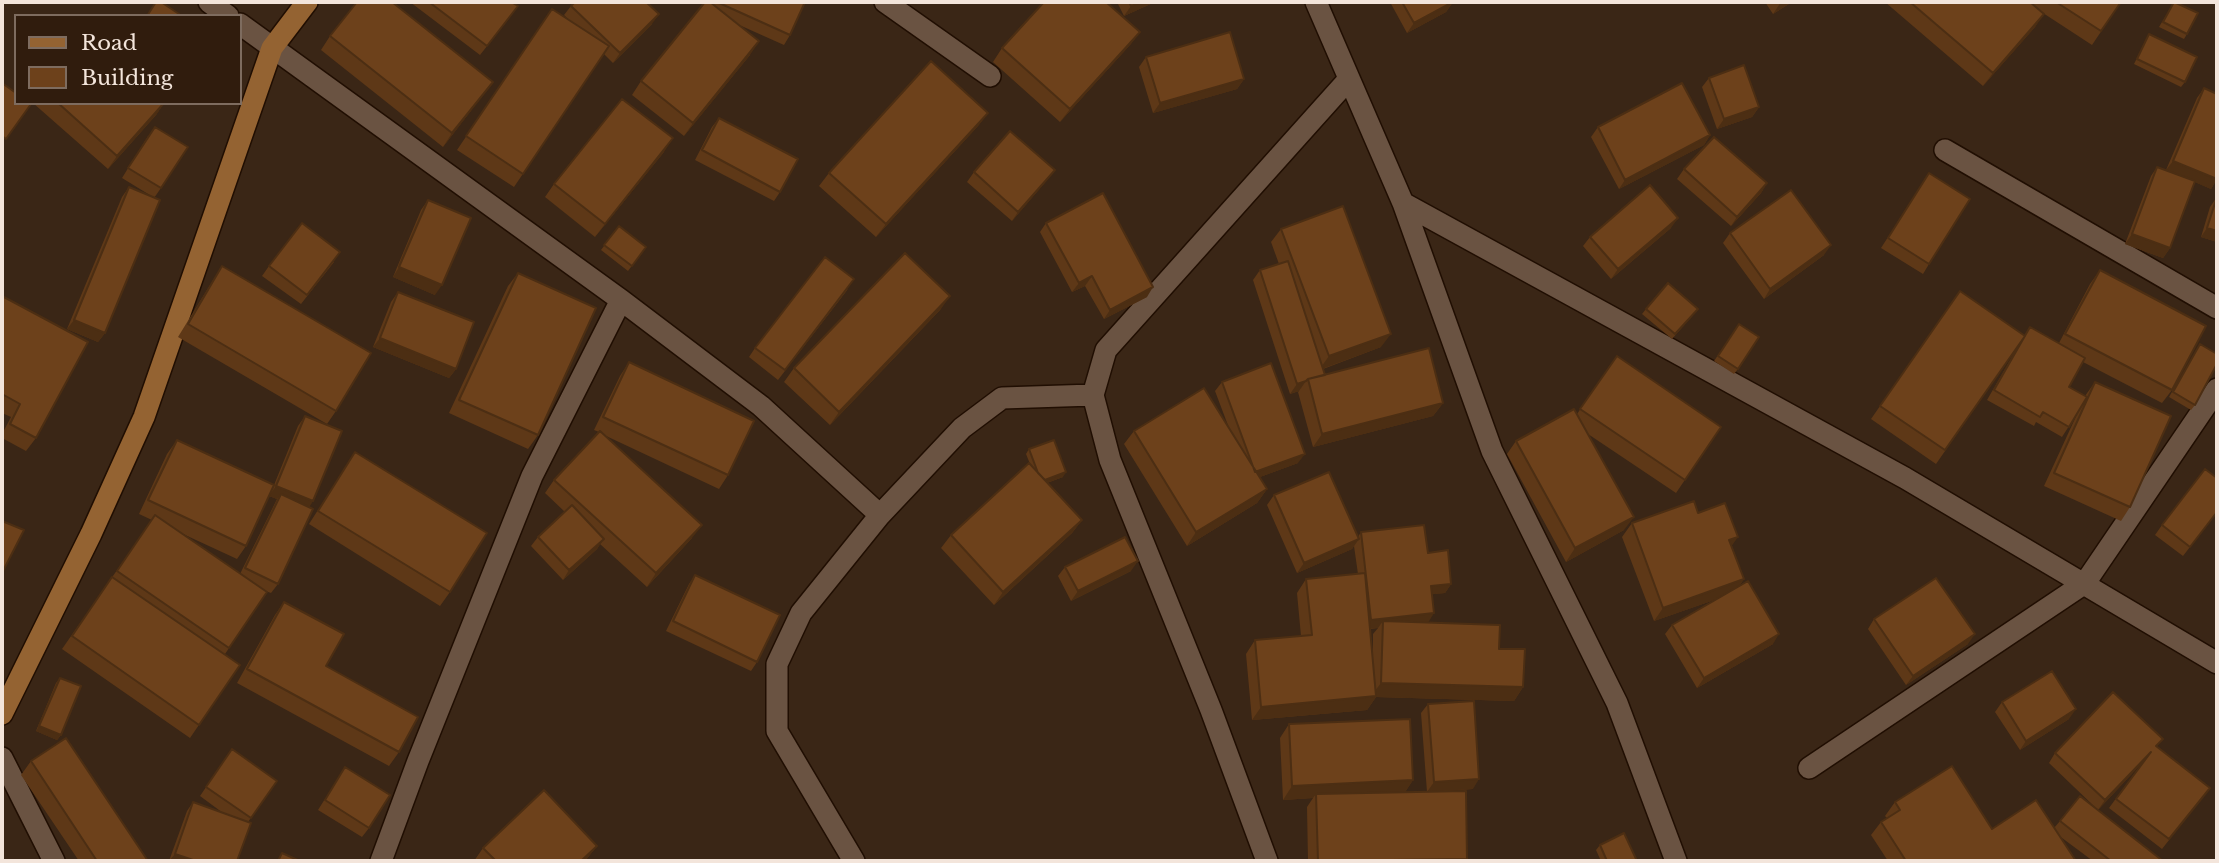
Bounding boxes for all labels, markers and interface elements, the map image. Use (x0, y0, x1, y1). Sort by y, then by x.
legend (14, 14, 242, 105)
text: Road (81, 30, 137, 56)
text: Building (81, 65, 173, 91)

